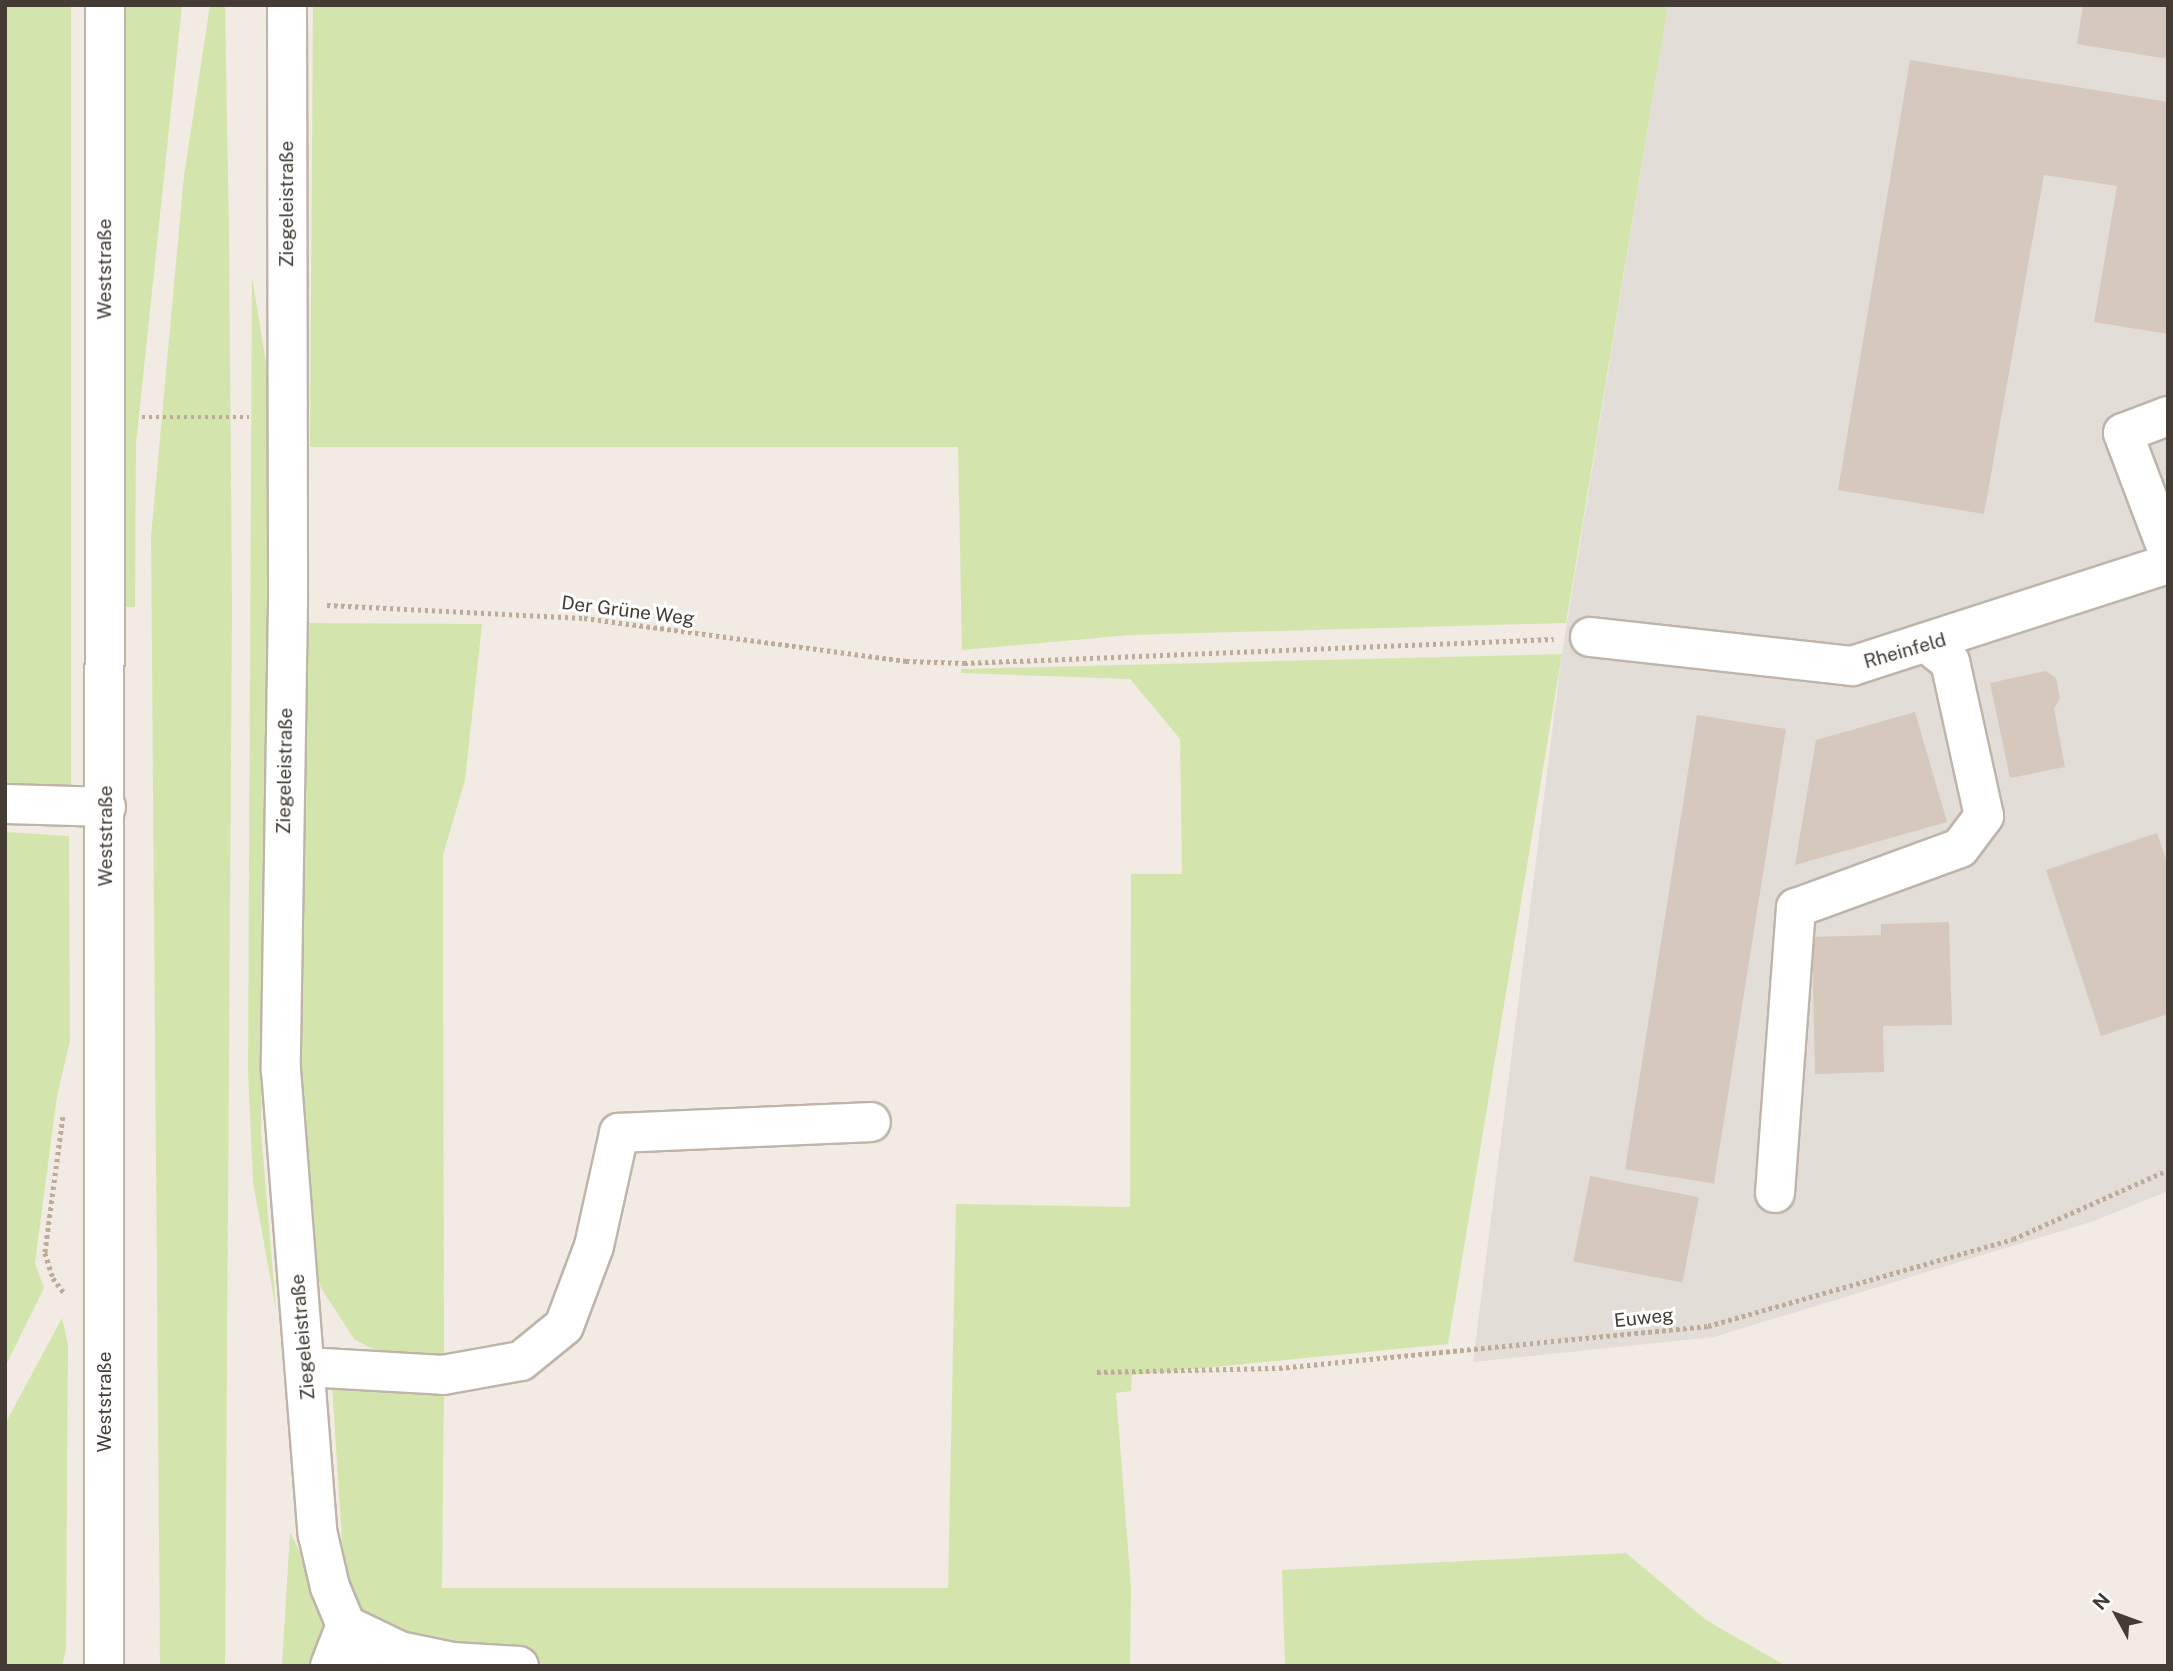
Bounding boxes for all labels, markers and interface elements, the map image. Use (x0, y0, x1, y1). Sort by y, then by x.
street label: Ziegeleistraße (276, 141, 298, 267)
street label: Weststraße (94, 218, 116, 320)
street label: Der Grüne Weg (560, 591, 696, 631)
street label: Rheinfeld (1861, 628, 1949, 674)
street label: Ziegeleistraße (272, 708, 298, 834)
street label: Weststraße (95, 785, 117, 887)
street label: Ziegeleistraße (286, 1273, 320, 1401)
street label: Euweg (1613, 1304, 1675, 1332)
street label: Weststraße (94, 1351, 116, 1453)
north arrow (2082, 1580, 2152, 1650)
text: N (2088, 1588, 2114, 1614)

